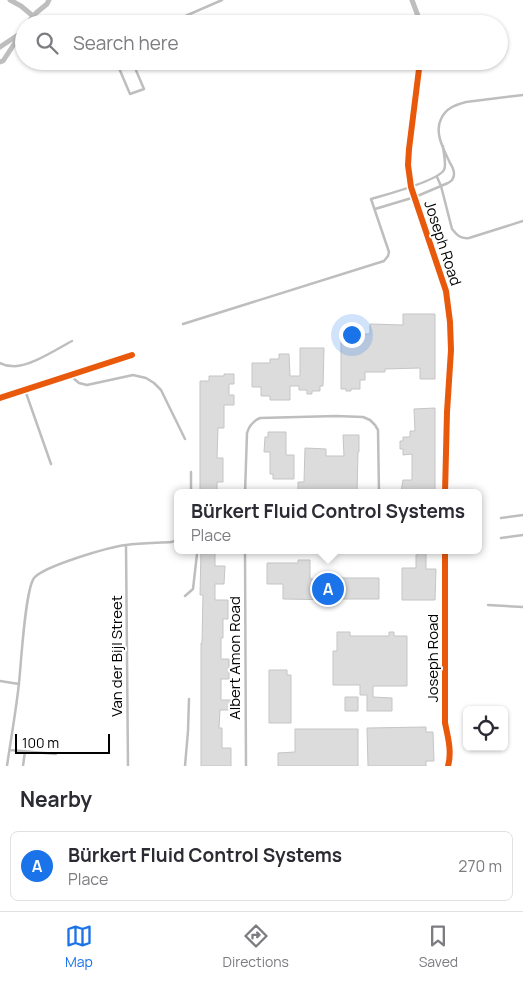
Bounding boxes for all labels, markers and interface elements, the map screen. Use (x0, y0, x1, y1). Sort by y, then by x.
search box (15, 15, 508, 70)
icon: search (33, 29, 61, 57)
text: Search here (73, 30, 179, 56)
street label: Joseph Road (419, 198, 467, 288)
your location (339, 322, 365, 348)
popup (174, 489, 482, 554)
text: Bürkert Fluid Control Systems (191, 498, 465, 524)
text: Place (191, 524, 231, 546)
pin: A (312, 570, 344, 608)
street label: Van der Bijl Street (106, 595, 127, 717)
street label: Albert Amon Road (224, 596, 245, 720)
street label: Joseph Road (422, 614, 443, 702)
map controls (463, 706, 508, 751)
button: locate (463, 706, 508, 751)
scale bar (15, 731, 110, 754)
text: 100 m (22, 733, 59, 752)
text: Nearby (20, 785, 92, 813)
text: Bürkert Fluid Control Systems (68, 842, 342, 868)
text: A (32, 855, 42, 877)
text: 270 m (458, 855, 502, 877)
text: Place (68, 868, 108, 890)
tab: Map (65, 922, 93, 971)
tab: Directions (223, 922, 289, 971)
tab: Saved (419, 922, 458, 971)

